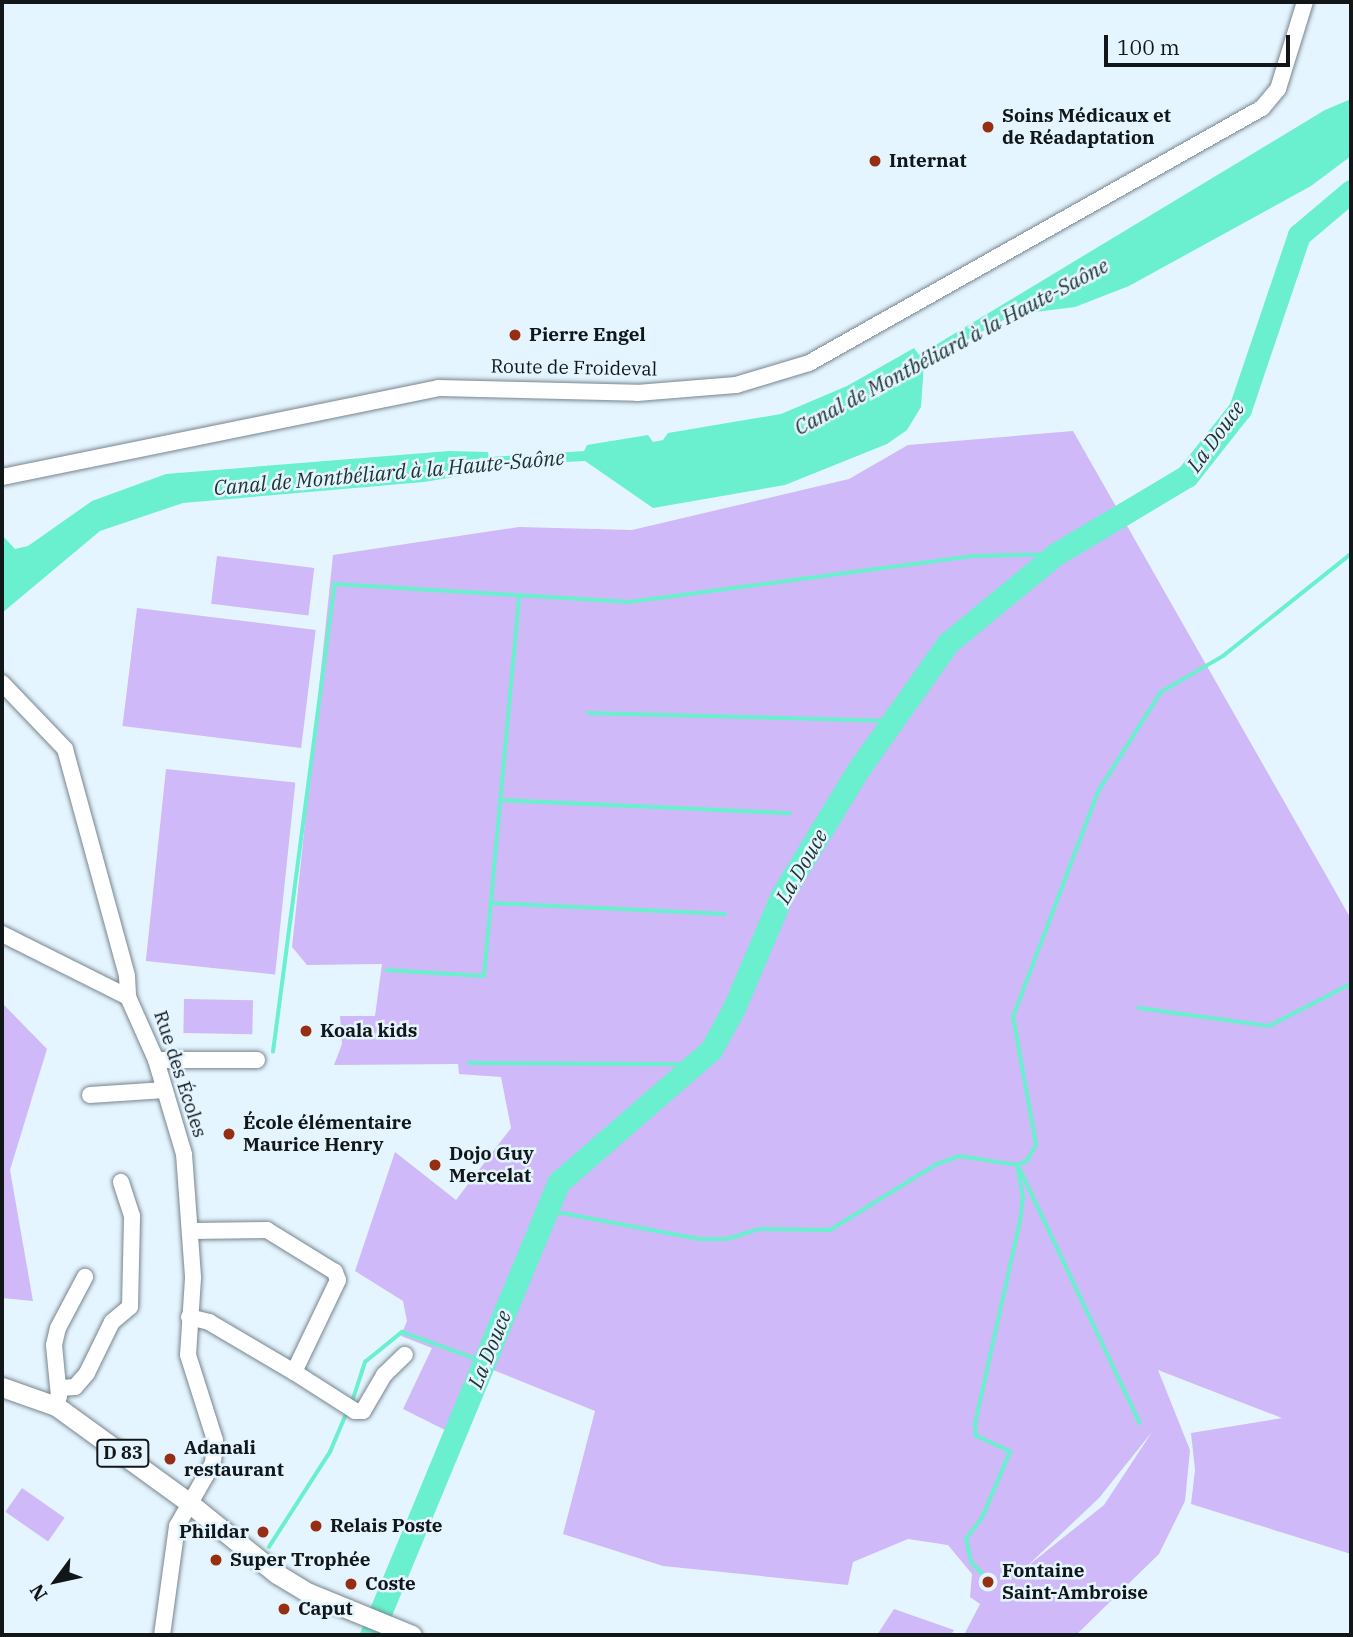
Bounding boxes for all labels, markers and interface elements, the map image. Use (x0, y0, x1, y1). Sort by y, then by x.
scale bar (1108, 21, 1294, 65)
text: 100 m (1117, 33, 1180, 61)
place label: Soins Médicaux et de Réadaptation (1002, 105, 1171, 149)
marker: Soins Médicaux et de Réadaptation (980, 119, 996, 135)
place label: Internat (889, 150, 967, 172)
marker: Internat (867, 153, 883, 169)
water label: Canal de Montbéliard à la Haute-Saône (790, 252, 1112, 440)
place label: Pierre Engel (529, 324, 646, 346)
marker: Pierre Engel (507, 327, 523, 343)
street label: Route de Froideval (490, 355, 658, 381)
water label: La Douce (1181, 396, 1249, 476)
water label: Canal de Montbéliard à la Haute-Saône (213, 444, 565, 500)
water label: La Douce (770, 824, 832, 908)
street label: Rue des Écoles (149, 1008, 211, 1140)
place label: Koala kids (320, 1020, 417, 1042)
marker: Koala kids (298, 1023, 314, 1039)
place label: École élémentaire Maurice Henry (243, 1112, 412, 1156)
marker: École élémentaire Maurice Henry (221, 1126, 237, 1142)
place label: Dojo Guy Mercelat (449, 1143, 534, 1187)
marker: Dojo Guy Mercelat (427, 1157, 443, 1173)
water label: La Douce (462, 1306, 516, 1392)
place label: Adanali restaurant (184, 1437, 284, 1481)
road number: D 83 (95, 1438, 151, 1468)
marker: Adanali restaurant (162, 1451, 178, 1467)
place label: Relais Poste (330, 1515, 443, 1537)
marker: Relais Poste (308, 1518, 324, 1534)
place label: Phildar (179, 1521, 249, 1543)
marker: Phildar (255, 1524, 271, 1540)
north arrow (21, 1546, 91, 1616)
place label: Super Trophée (230, 1549, 371, 1571)
marker: Super Trophée (208, 1552, 224, 1568)
place label: Fontaine Saint-Ambroise (1002, 1560, 1148, 1604)
place label: Coste (365, 1573, 416, 1595)
marker: Fontaine Saint-Ambroise (980, 1574, 996, 1590)
marker: Coste (343, 1576, 359, 1592)
text: N (24, 1580, 53, 1605)
place label: Caput (298, 1598, 353, 1620)
marker: Caput (276, 1601, 292, 1617)

